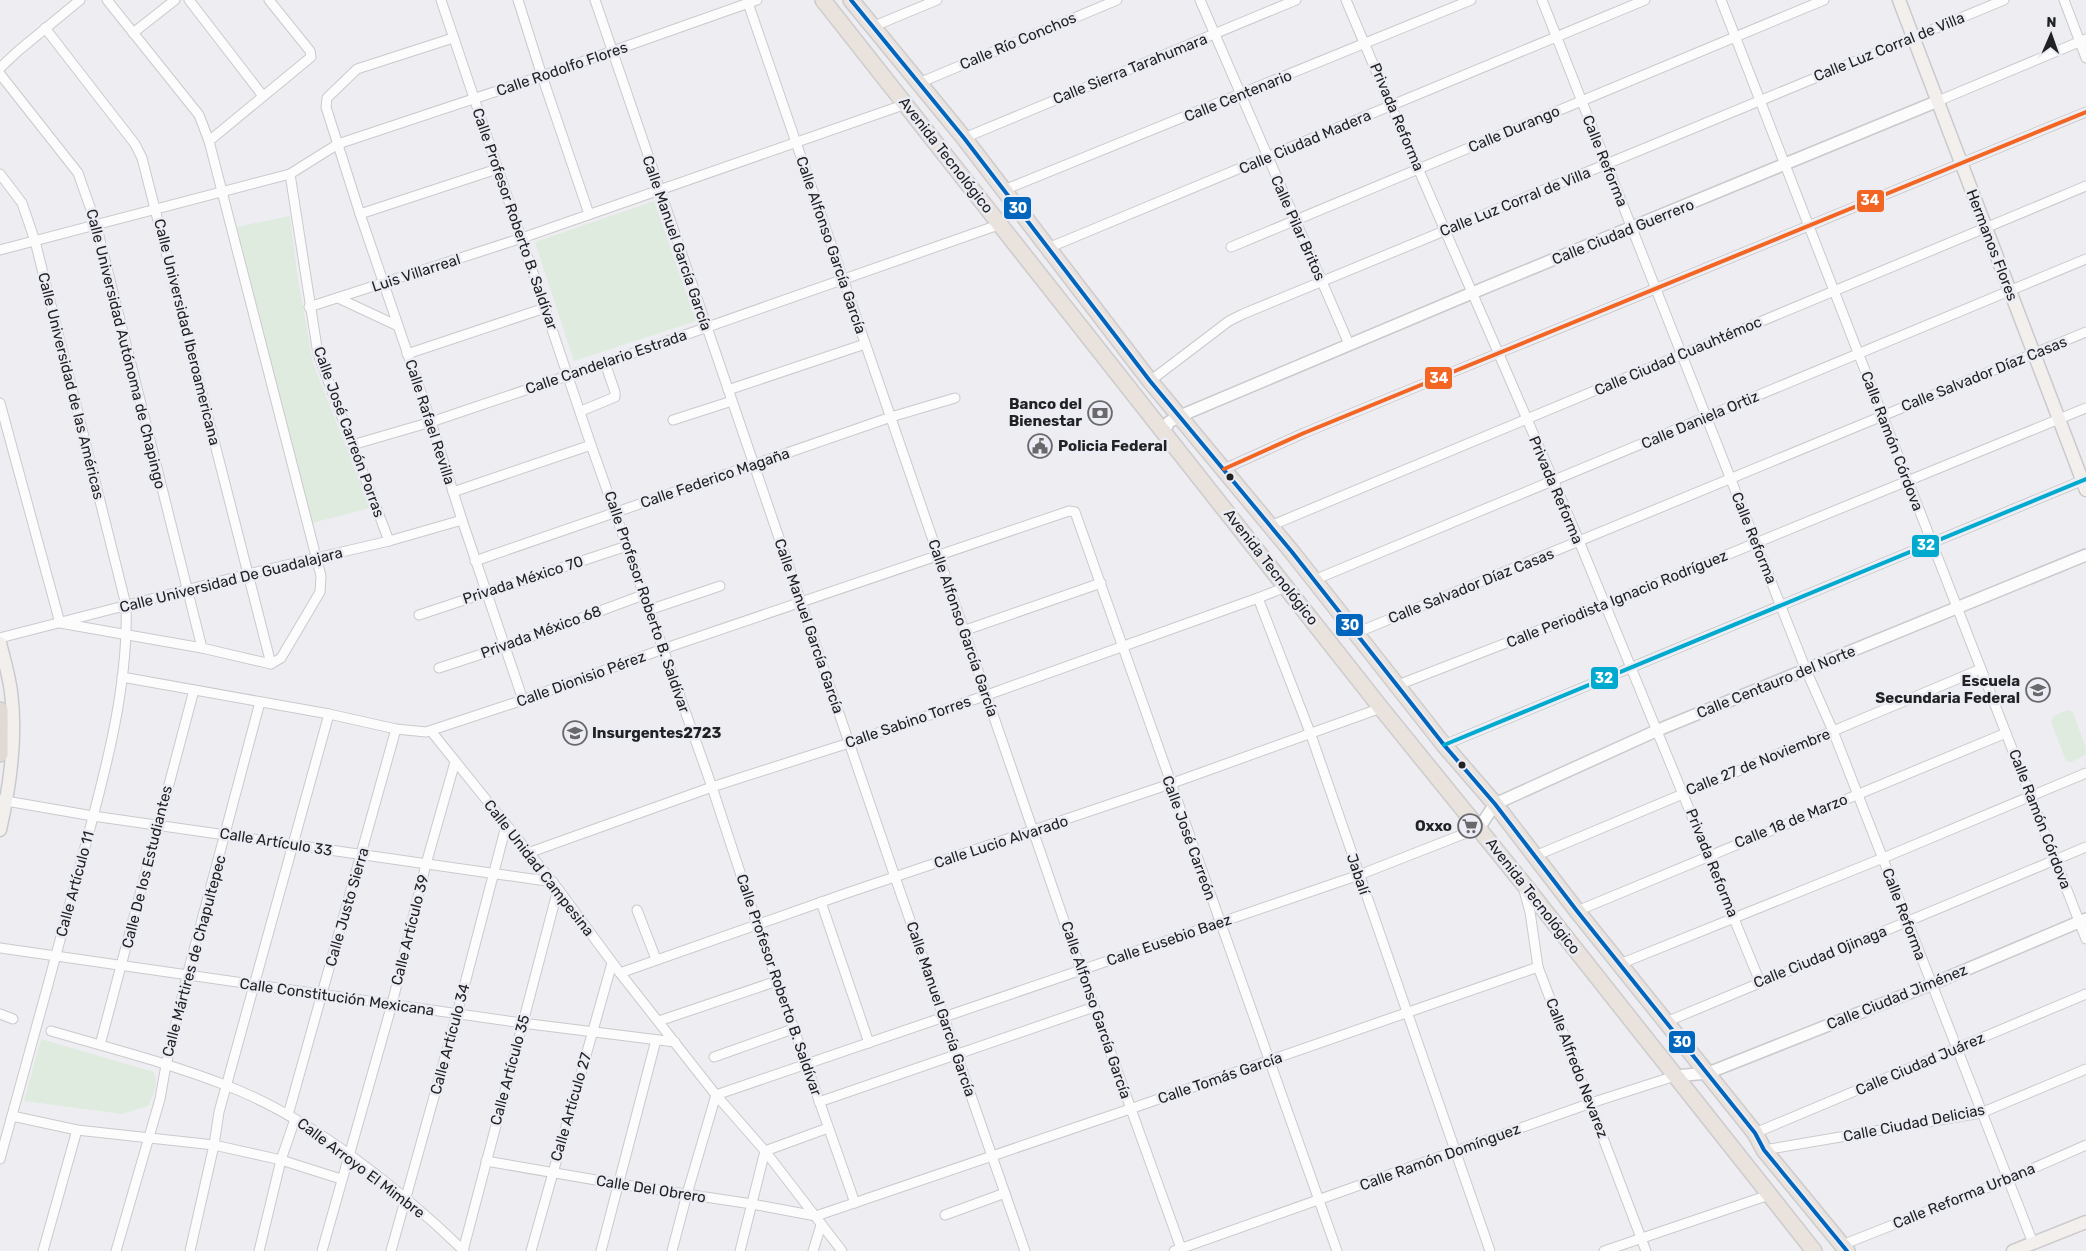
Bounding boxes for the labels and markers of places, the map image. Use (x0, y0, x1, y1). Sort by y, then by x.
place label: Banco del Bienestar (1009, 395, 1082, 430)
bank icon: Banco del Bienestar (1087, 400, 1113, 426)
public building icon: Policia Federal (1027, 433, 1053, 459)
place label: Policia Federal (1058, 437, 1167, 455)
unlabelled marker (1225, 472, 1235, 482)
place label: Escuela Secundaria Federal (1875, 672, 2020, 707)
school or university icon: Escuela Secundaria Federal (2025, 677, 2051, 703)
school or university icon: Insurgentes2723 (562, 720, 588, 746)
place label: Insurgentes2723 (592, 724, 721, 742)
unlabelled marker (1457, 760, 1467, 770)
supermarket icon: Oxxo (1457, 813, 1483, 839)
place label: Oxxo (1415, 817, 1452, 835)

